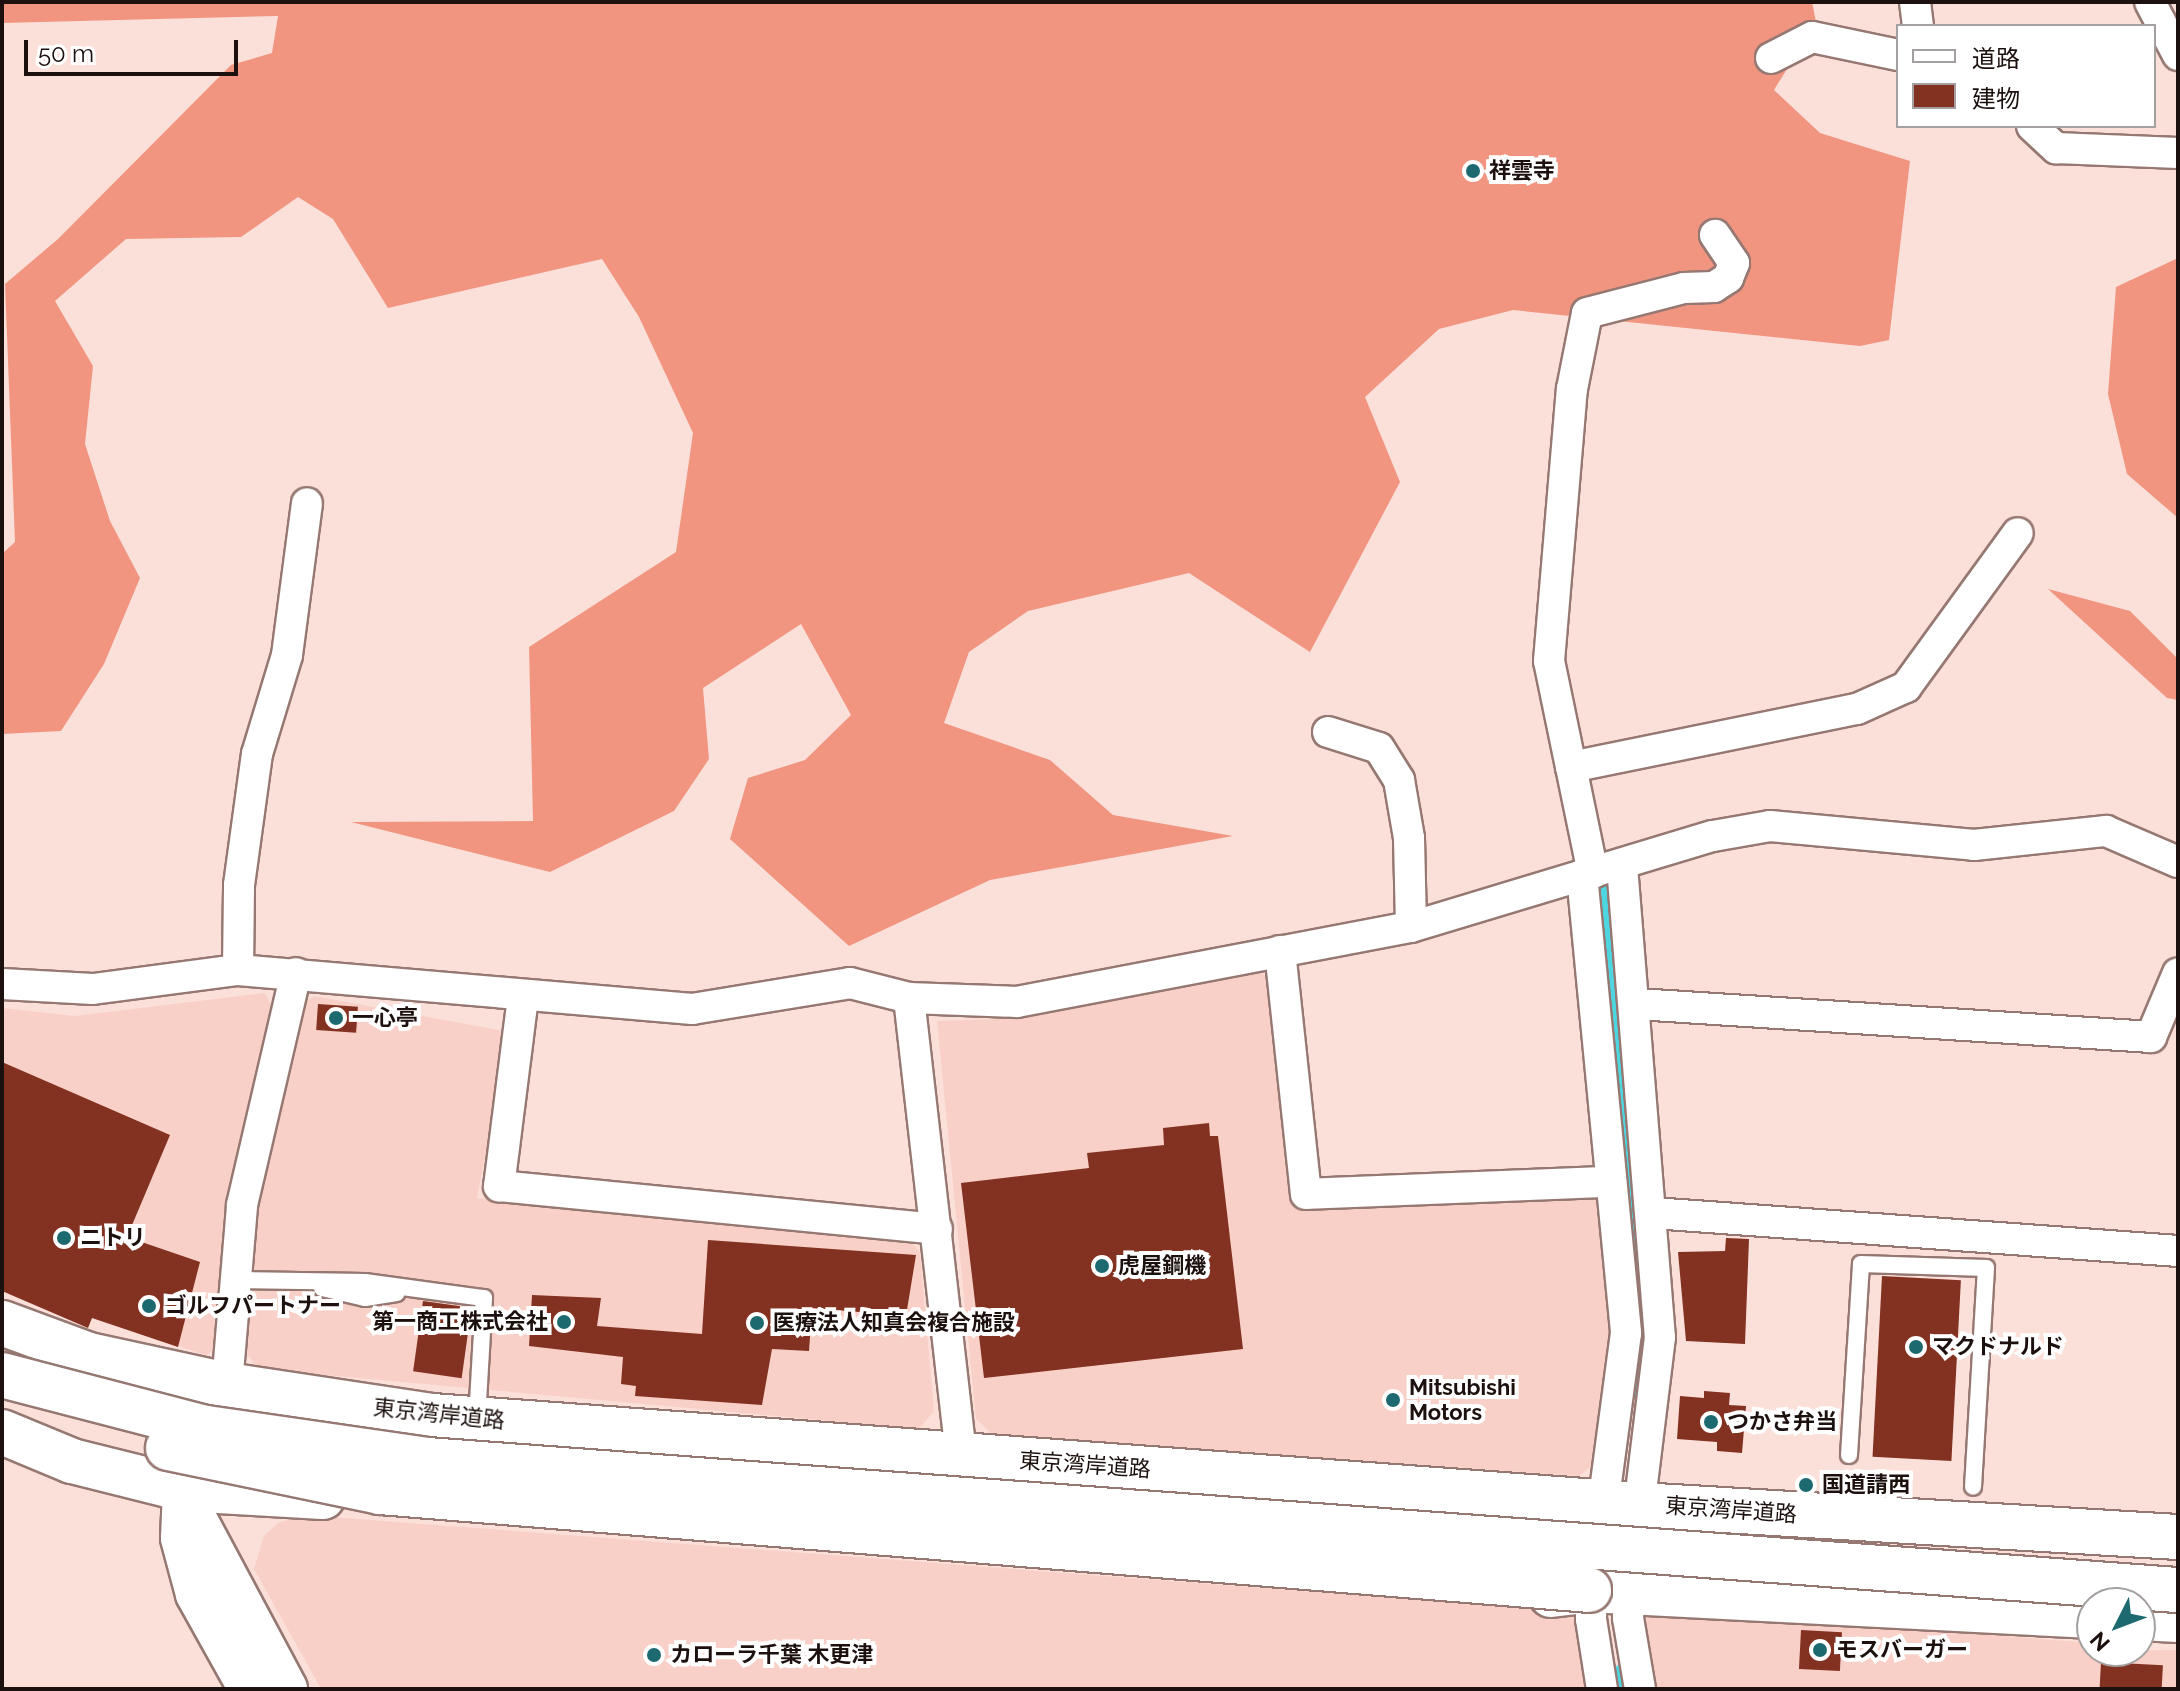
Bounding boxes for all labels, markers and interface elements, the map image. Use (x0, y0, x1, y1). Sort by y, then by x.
scale bar (28, 24, 242, 74)
legend (1896, 24, 2156, 128)
text: 50 m (38, 39, 94, 68)
text: 道路 (1972, 44, 2020, 73)
text: 建物 (1972, 84, 2020, 113)
place label: 祥雲寺 (1489, 158, 1555, 184)
marker: 祥雲寺 (1464, 162, 1482, 180)
place label: 一心亭 (352, 1005, 418, 1031)
marker: 一心亭 (327, 1009, 345, 1027)
place label: ニトリ (80, 1225, 146, 1251)
marker: ニトリ (55, 1229, 73, 1247)
place label: 虎屋鋼機 (1118, 1253, 1206, 1279)
marker: 虎屋鋼機 (1093, 1257, 1111, 1275)
place label: ゴルフパートナー (165, 1293, 341, 1319)
marker: ゴルフパートナー (140, 1297, 158, 1315)
place label: 第一商工株式会社 (372, 1309, 548, 1335)
place label: 医療法人知真会複合施設 (773, 1310, 1015, 1336)
marker: 第一商工株式会社 (555, 1313, 573, 1331)
marker: 医療法人知真会複合施設 (748, 1314, 766, 1332)
place label: マクドナルド (1932, 1334, 2064, 1360)
marker: マクドナルド (1907, 1338, 1925, 1356)
place label: Mitsubishi Motors (1409, 1374, 1516, 1426)
marker: Mitsubishi Motors (1384, 1391, 1402, 1409)
street label: 東京湾岸道路 (372, 1394, 506, 1434)
place label: つかさ弁当 (1727, 1409, 1837, 1435)
marker: つかさ弁当 (1702, 1413, 1720, 1431)
street label: 東京湾岸道路 (1018, 1447, 1152, 1483)
place label: 国道請西 (1822, 1472, 1910, 1498)
marker: 国道請西 (1797, 1476, 1815, 1494)
street label: 東京湾岸道路 (1664, 1492, 1798, 1528)
north arrow (2076, 1587, 2156, 1667)
text: N (2084, 1627, 2115, 1657)
place label: モスバーガー (1836, 1637, 1968, 1663)
marker: モスバーガー (1811, 1641, 1829, 1659)
place label: カローラ千葉 木更津 (670, 1642, 873, 1668)
marker: カローラ千葉 木更津 (645, 1646, 663, 1664)

